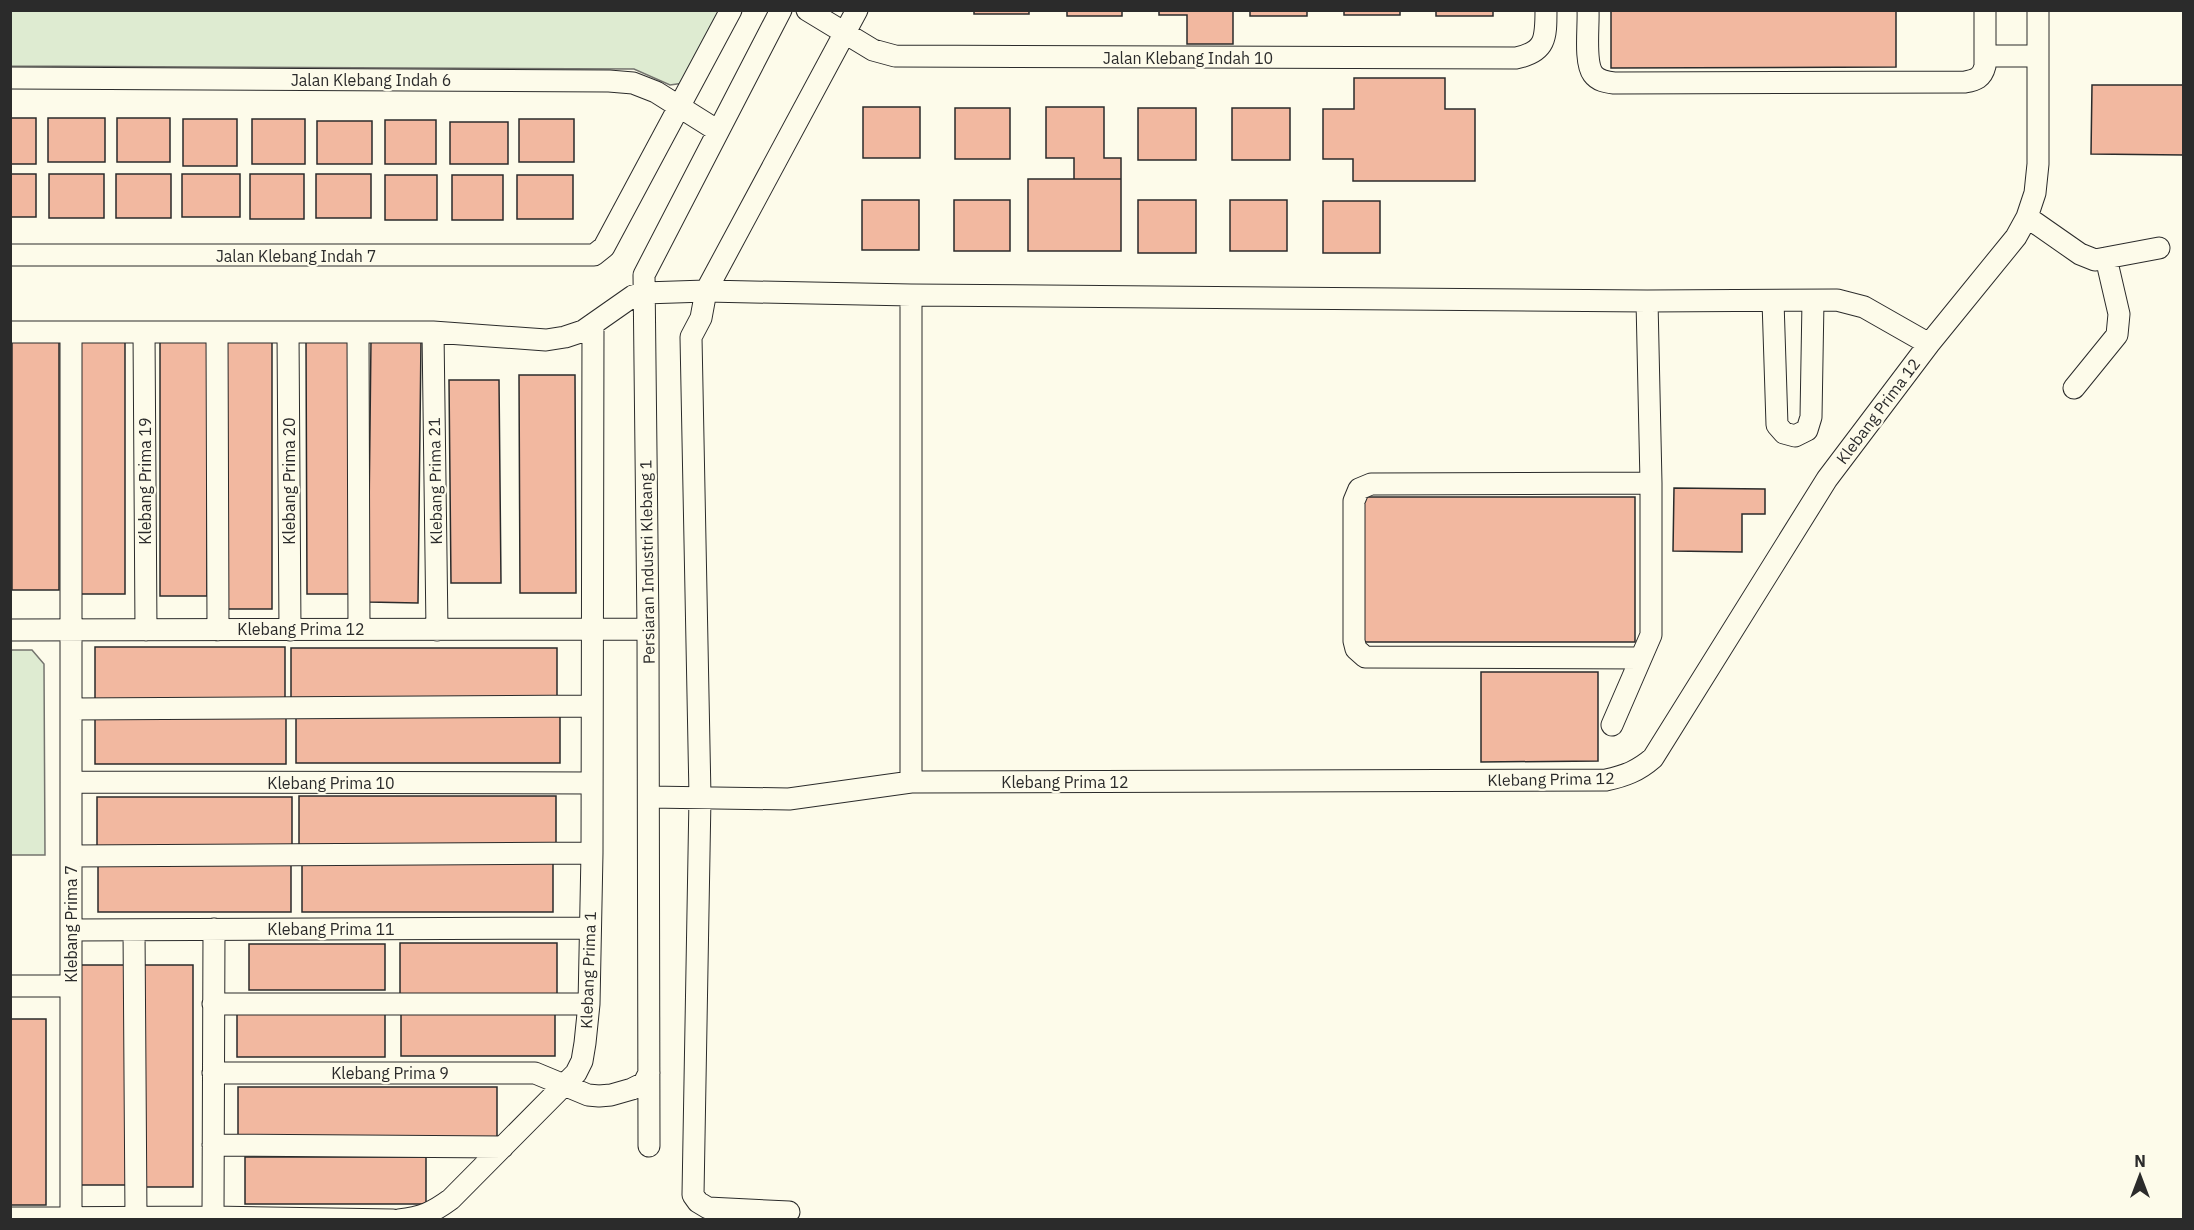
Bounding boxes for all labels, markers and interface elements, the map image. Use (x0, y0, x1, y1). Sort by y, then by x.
street label: Jalan Klebang Indah 10 (1103, 48, 1273, 68)
street label: Jalan Klebang Indah 6 (291, 70, 451, 90)
street label: Jalan Klebang Indah 7 (216, 246, 376, 266)
street label: Klebang Prima 12 (1832, 354, 1924, 468)
street label: Klebang Prima 19 (135, 417, 155, 545)
street label: Klebang Prima 20 (279, 417, 299, 545)
street label: Klebang Prima 21 (424, 417, 446, 545)
street label: Persiaran Industri Klebang 1 (635, 460, 659, 664)
street label: Klebang Prima 12 (237, 619, 365, 639)
street label: Klebang Prima 12 (1487, 768, 1615, 790)
street label: Klebang Prima 12 (1001, 772, 1129, 792)
street label: Klebang Prima 10 (267, 773, 395, 793)
street label: Klebang Prima 7 (61, 865, 81, 983)
street label: Klebang Prima 1 (576, 911, 600, 1029)
street label: Klebang Prima 11 (267, 919, 395, 939)
street label: Klebang Prima 9 (331, 1063, 449, 1083)
north arrow (2110, 1146, 2170, 1206)
text: N (2134, 1151, 2146, 1171)

